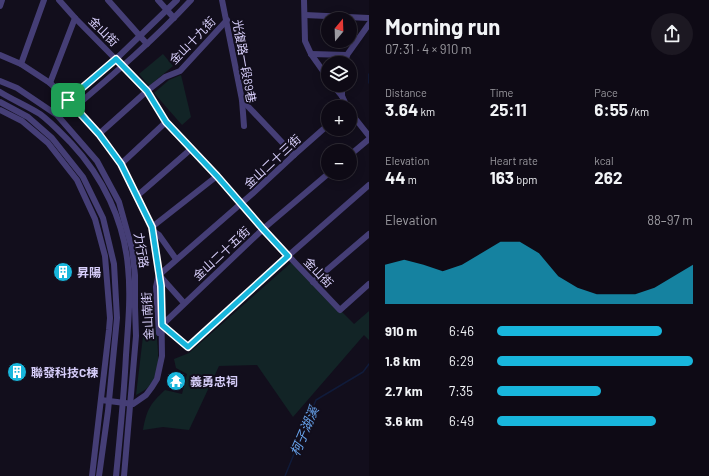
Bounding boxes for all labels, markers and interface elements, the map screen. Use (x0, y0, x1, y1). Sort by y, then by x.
north arrow (321, 12, 357, 48)
map controls (321, 12, 357, 180)
street label: 金山街 (86, 13, 122, 49)
text: Morning run (385, 13, 500, 39)
button: share (651, 13, 693, 55)
street label: 金山十九街 (166, 14, 218, 66)
street label: 光復路一段89巷 (231, 18, 259, 104)
text: 07:31 · 4 × 910 m (385, 41, 472, 57)
button: layers (321, 56, 357, 92)
pin (51, 83, 85, 117)
text: Distance (385, 86, 427, 99)
text: Time (490, 86, 513, 99)
text: Pace (594, 86, 618, 99)
icon: arrive (57, 89, 79, 111)
text: 3.64 (385, 99, 418, 119)
text: 25:11 (490, 99, 527, 119)
text: 6:55 (594, 99, 628, 119)
button: + (321, 100, 357, 136)
text: km (418, 105, 435, 118)
text: /km (628, 105, 649, 118)
street label: 金山二十三街 (241, 131, 303, 191)
button: − (321, 144, 357, 180)
text: Elevation (385, 154, 429, 167)
text: Heart rate (490, 154, 538, 167)
text: kcal (594, 154, 614, 167)
text: 44 (385, 167, 406, 187)
text: 163 (490, 167, 514, 187)
text: 262 (594, 167, 623, 187)
text: m (406, 173, 417, 186)
text: bpm (514, 173, 537, 186)
text: Elevation (385, 212, 437, 228)
text: 88–97 m (647, 212, 693, 228)
street label: 金山二十五街 (190, 223, 252, 283)
street label: 力行路 (132, 231, 152, 269)
street label: 金山街 (301, 254, 337, 290)
building icon: 昇陽 (52, 261, 74, 283)
place label: 昇陽 (77, 265, 101, 279)
street label: 金山南街 (139, 292, 155, 340)
text: 910 m (385, 323, 417, 339)
text: 6:46 (449, 323, 474, 339)
text: 1.8 km (385, 353, 421, 369)
text: 6:29 (449, 353, 474, 369)
building icon: 聯發科技C棟 (6, 361, 28, 383)
place label: 聯發科技C棟 (31, 365, 98, 379)
temple icon: 義勇忠祠 (165, 370, 187, 392)
place label: 義勇忠祠 (190, 374, 238, 388)
text: 2.7 km (385, 383, 423, 399)
text: 7:35 (449, 383, 473, 399)
water label: 柯子湖溪 (286, 402, 322, 458)
text: 3.6 km (385, 413, 423, 429)
text: 6:49 (449, 413, 474, 429)

